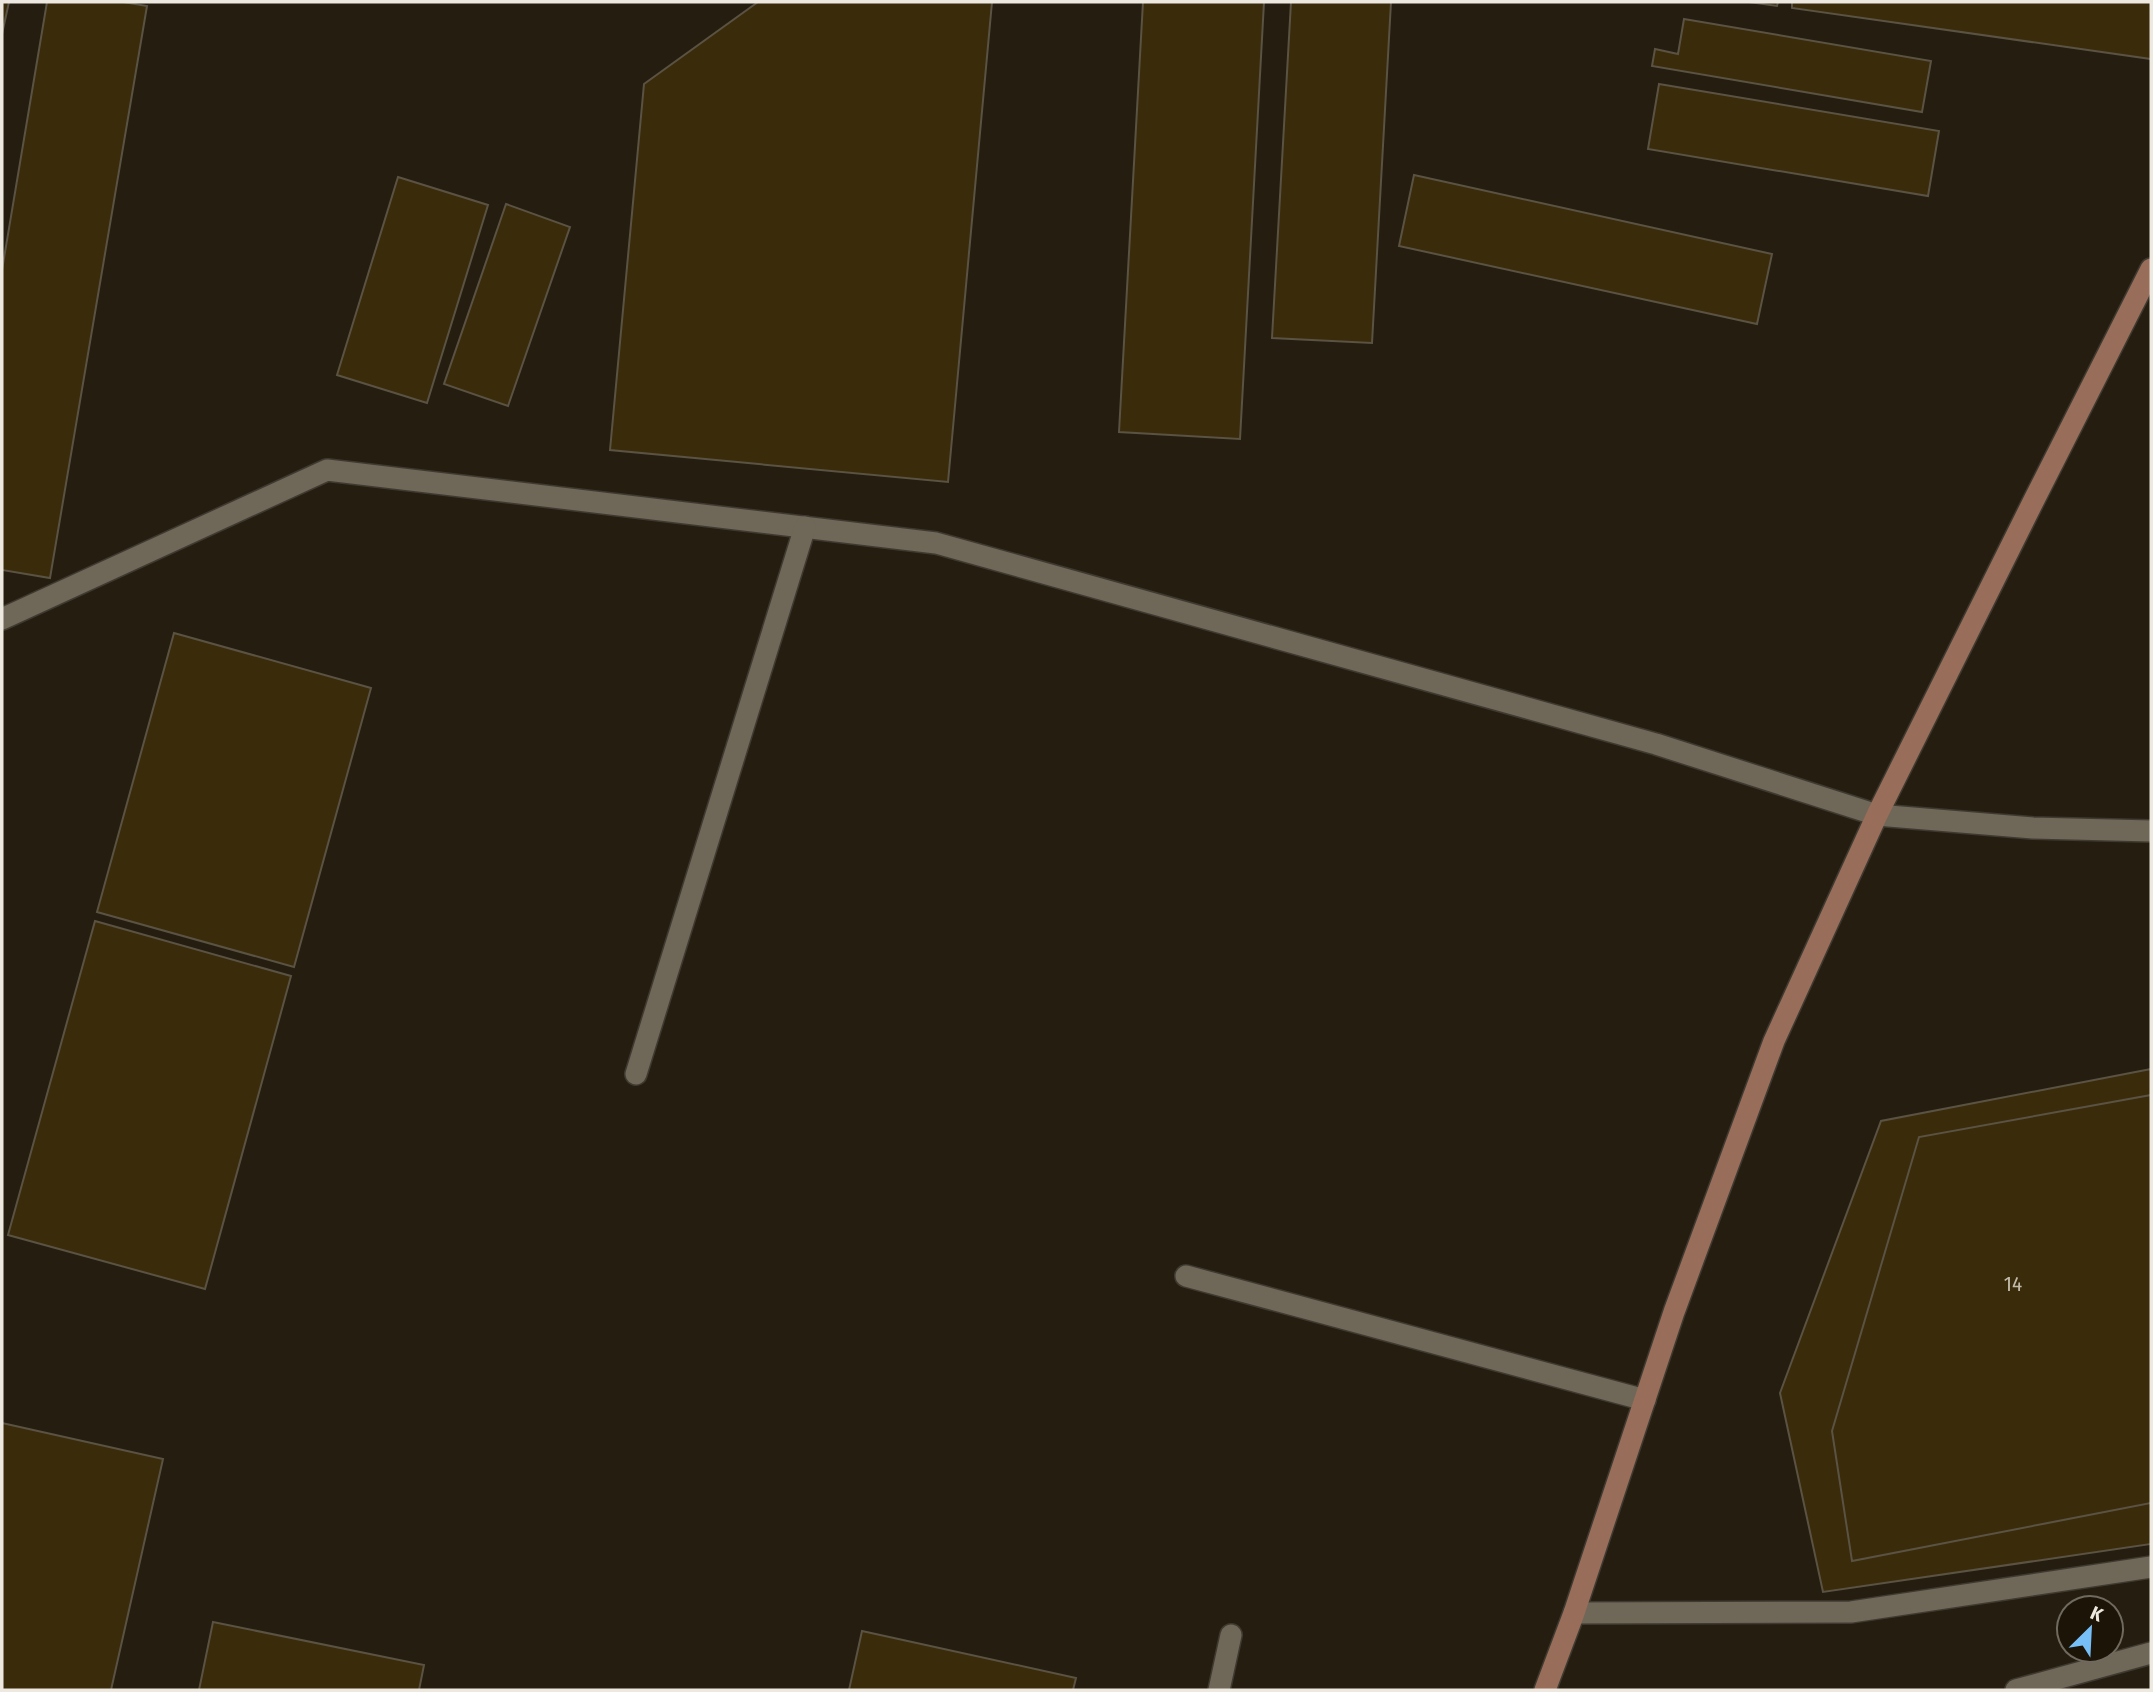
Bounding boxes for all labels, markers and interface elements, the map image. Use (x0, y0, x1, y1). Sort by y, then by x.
house number: 14 (2004, 1271, 2022, 1297)
north arrow (2055, 1594, 2125, 1664)
text: K (2087, 1601, 2107, 1627)

